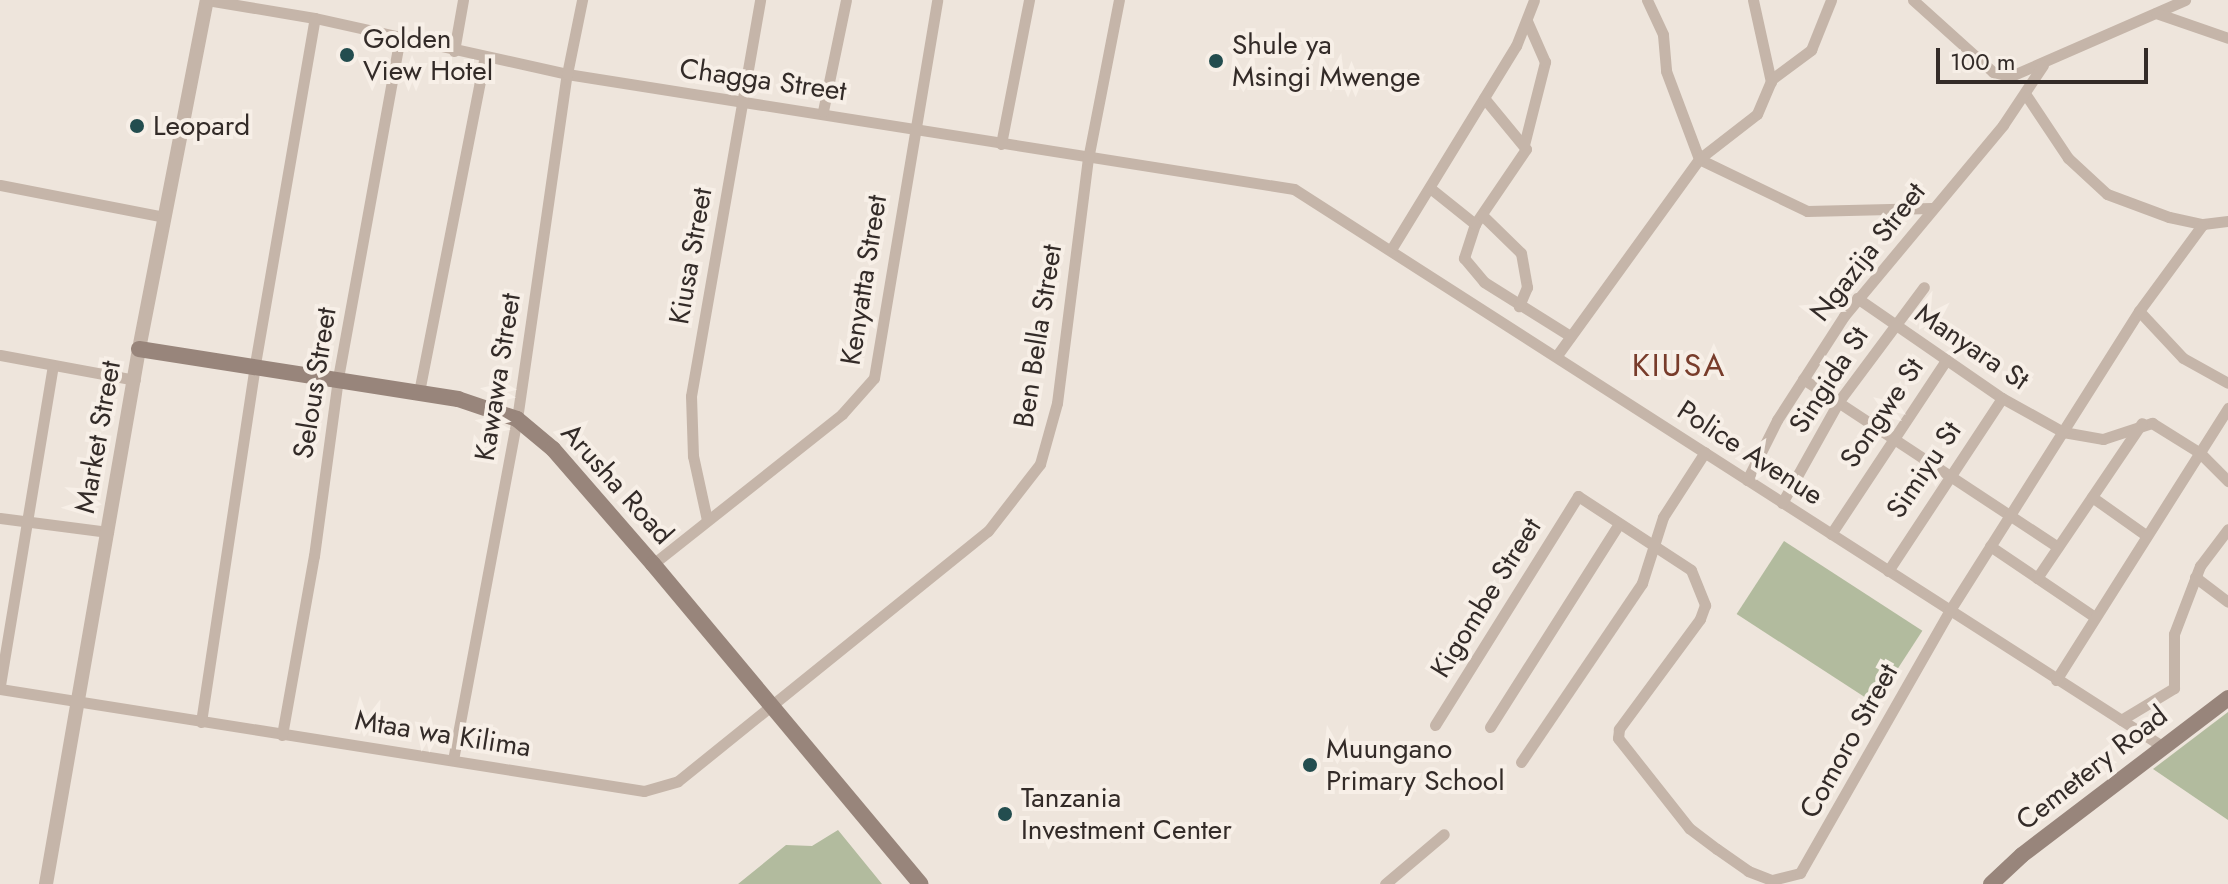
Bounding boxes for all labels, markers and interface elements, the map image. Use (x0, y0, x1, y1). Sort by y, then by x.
place label: Golden View Hotel (363, 22, 493, 88)
place label: Shule ya Msingi Mwenge (1232, 28, 1420, 94)
scale bar (1940, 32, 2152, 82)
text: 100 m (1950, 44, 2016, 79)
marker: Golden View Hotel (338, 46, 356, 64)
street label: Chagga Street (678, 52, 848, 108)
marker: Shule ya Msingi Mwenge (1207, 52, 1225, 70)
place label: Leopard (153, 109, 250, 143)
marker: Leopard (128, 117, 146, 135)
street label: Ngazija Street (1803, 176, 1933, 328)
street label: Kiusa Street (662, 185, 720, 327)
street label: Kenyatta Street (834, 192, 894, 368)
street label: Ben Bella Street (1007, 242, 1069, 430)
street label: Kawawa Street (468, 291, 528, 463)
street label: Manyara St (1909, 297, 2035, 397)
street label: Selous Street (286, 305, 344, 461)
street label: Singida St (1782, 320, 1876, 440)
district label: KIUSA (1632, 346, 1726, 384)
street label: Songwe St (1833, 352, 1931, 474)
street label: Market Street (68, 358, 128, 516)
street label: Police Avenue (1671, 393, 1829, 513)
street label: Simiyu St (1880, 415, 1968, 525)
street label: Arusha Road (554, 417, 680, 551)
street label: Kigombe Street (1424, 512, 1548, 684)
street label: Comoro Street (1793, 658, 1905, 824)
street label: Cemetery Road (2010, 699, 2174, 837)
street label: Mtaa wa Kilima (353, 704, 533, 764)
place label: Muungano Primary School (1326, 732, 1505, 798)
marker: Muungano Primary School (1301, 756, 1319, 774)
place label: Tanzania Investment Center (1021, 781, 1232, 847)
marker: Tanzania Investment Center (996, 805, 1014, 823)

